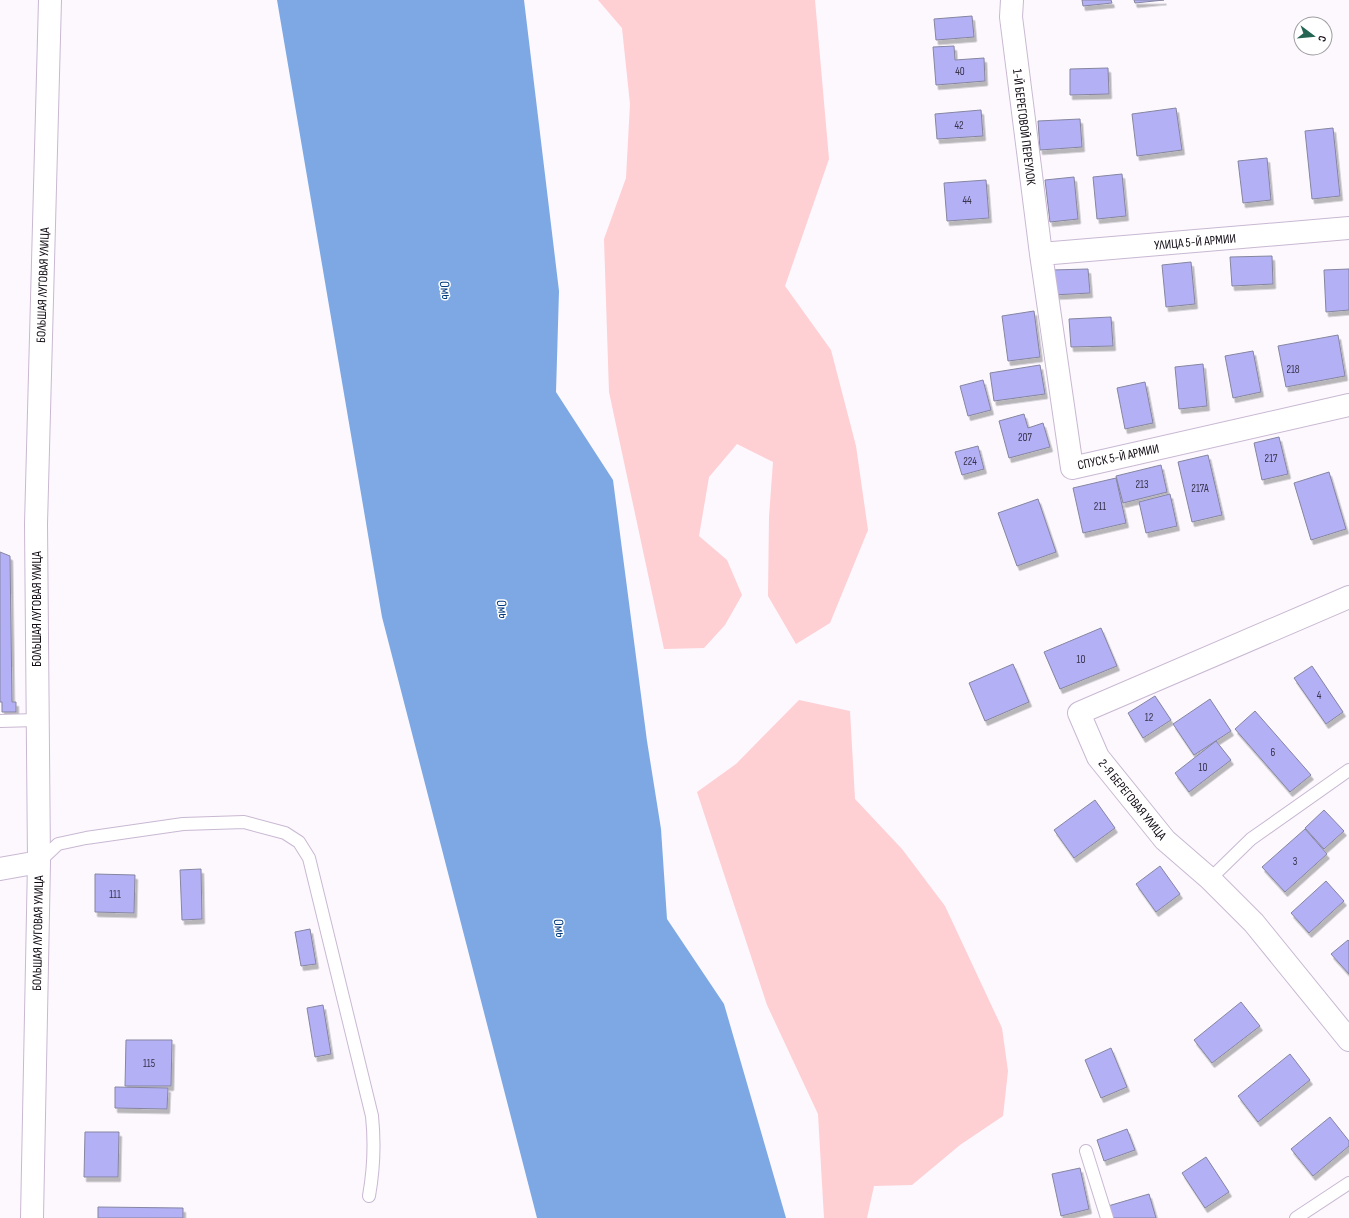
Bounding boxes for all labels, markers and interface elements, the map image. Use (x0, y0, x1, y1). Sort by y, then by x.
north arrow (1293, 16, 1333, 56)
text: С (1315, 34, 1329, 43)
house number: 40 (955, 65, 965, 78)
street label: 1-Й БЕРЕГОВОЙ ПЕРЕУЛОК (1009, 68, 1039, 186)
house number: 42 (954, 119, 964, 132)
house number: 44 (962, 194, 972, 207)
street label: БОЛЬШАЯ ЛУГОВАЯ УЛИЦА (33, 227, 53, 343)
street label: УЛИЦА 5-Й АРМИИ (1154, 230, 1237, 254)
water label: Омь (435, 279, 456, 301)
house number: 218 (1286, 363, 1300, 376)
house number: 207 (1018, 431, 1033, 444)
street label: СПУСК 5-Й АРМИИ (1076, 441, 1160, 473)
house number: 217 (1265, 452, 1278, 465)
house number: 224 (963, 455, 977, 468)
house number: 213 (1135, 478, 1149, 491)
house number: 217А (1191, 482, 1209, 495)
house number: 211 (1094, 500, 1106, 513)
street label: БОЛЬШАЯ ЛУГОВАЯ УЛИЦА (29, 551, 45, 667)
water label: Омь (492, 598, 513, 620)
house number: 10 (1077, 653, 1085, 666)
house number: 4 (1317, 689, 1322, 702)
house number: 12 (1145, 711, 1154, 724)
house number: 6 (1271, 746, 1276, 759)
street label: 2-Я БЕРЕГОВАЯ УЛИЦА (1095, 756, 1170, 844)
house number: 10 (1199, 761, 1207, 774)
house number: 3 (1293, 855, 1298, 868)
street label: БОЛЬШАЯ ЛУГОВАЯ УЛИЦА (29, 875, 47, 991)
house number: 111 (109, 888, 121, 901)
water label: Омь (549, 917, 570, 939)
house number: 115 (143, 1057, 155, 1070)

